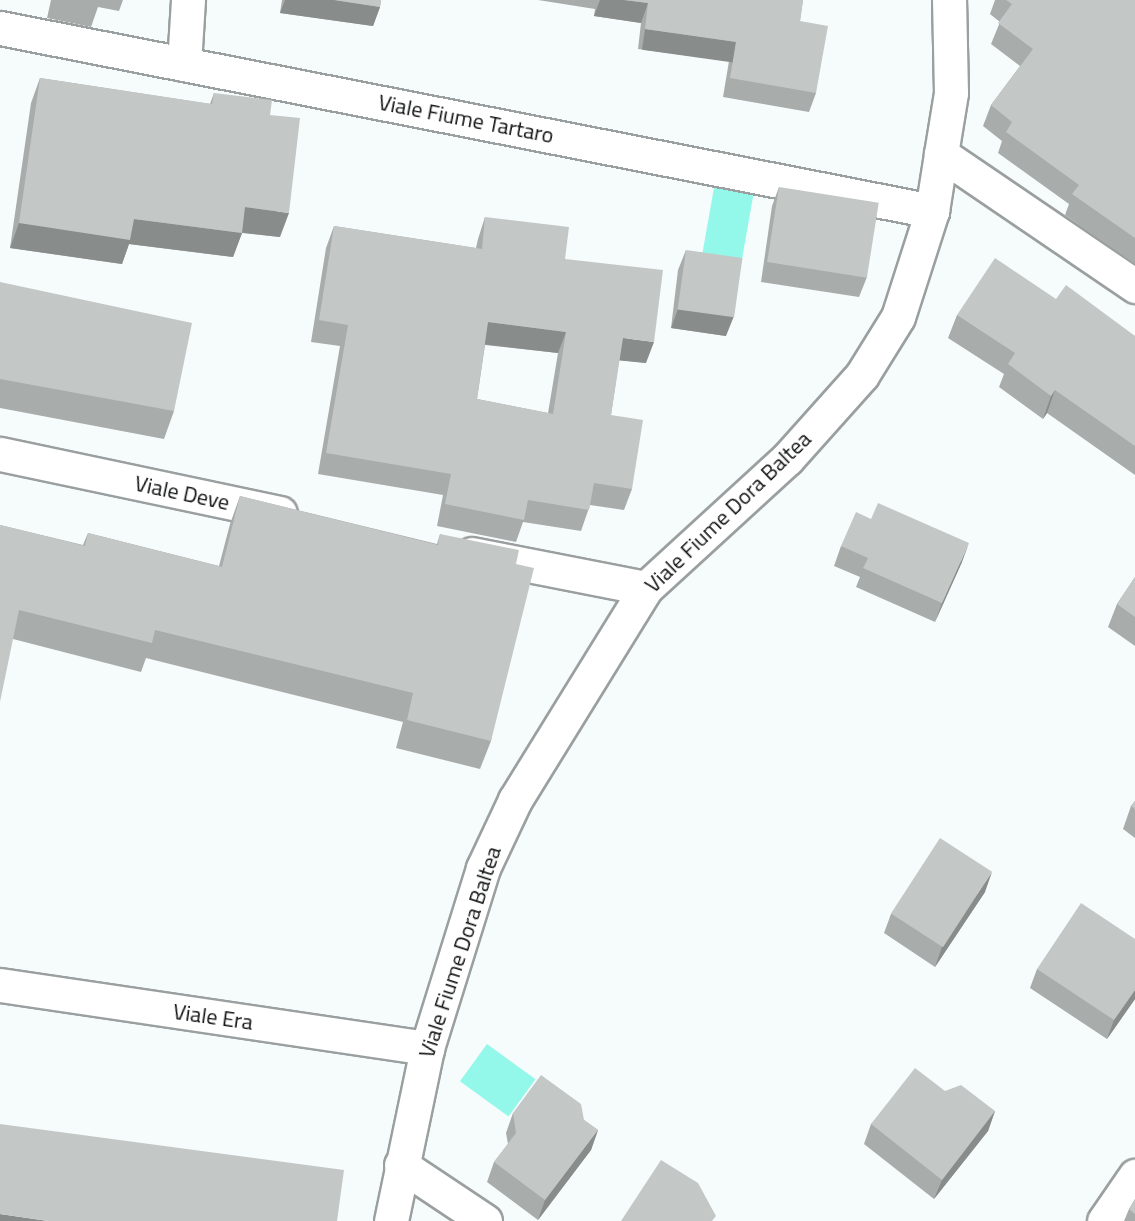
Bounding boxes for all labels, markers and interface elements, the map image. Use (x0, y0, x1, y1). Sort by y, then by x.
street label: Viale Fiume Tartaro (376, 89, 556, 149)
street label: Viale Fiume Dora Baltea (639, 426, 817, 598)
street label: Viale Deve (132, 470, 232, 516)
street label: Viale Fiume Dora Baltea (413, 843, 507, 1061)
street label: Viale Era (171, 998, 255, 1036)

